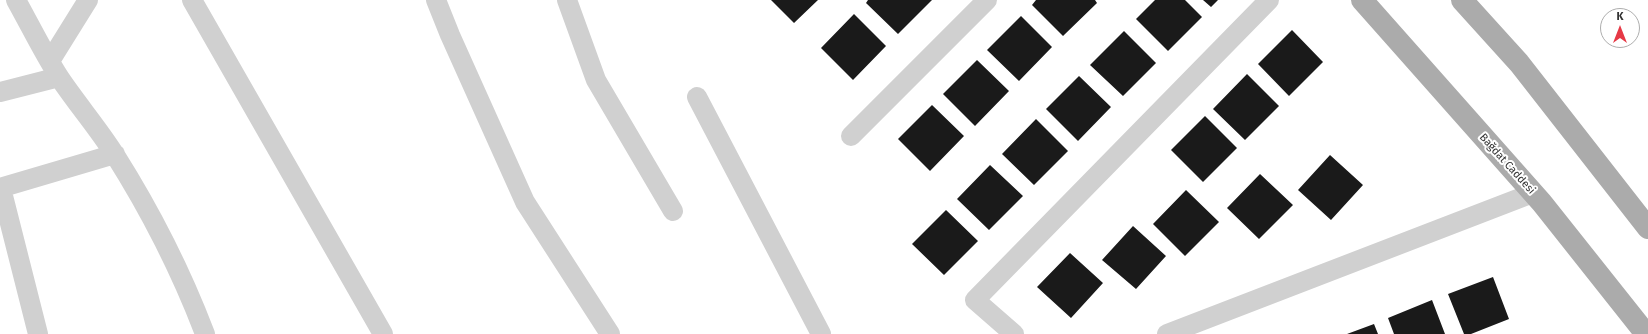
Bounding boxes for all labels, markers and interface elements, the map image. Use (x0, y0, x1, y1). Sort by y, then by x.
north arrow (1600, 8, 1640, 48)
text: K (1617, 10, 1623, 23)
street label: Bağdat Caddesi (1476, 131, 1538, 197)

